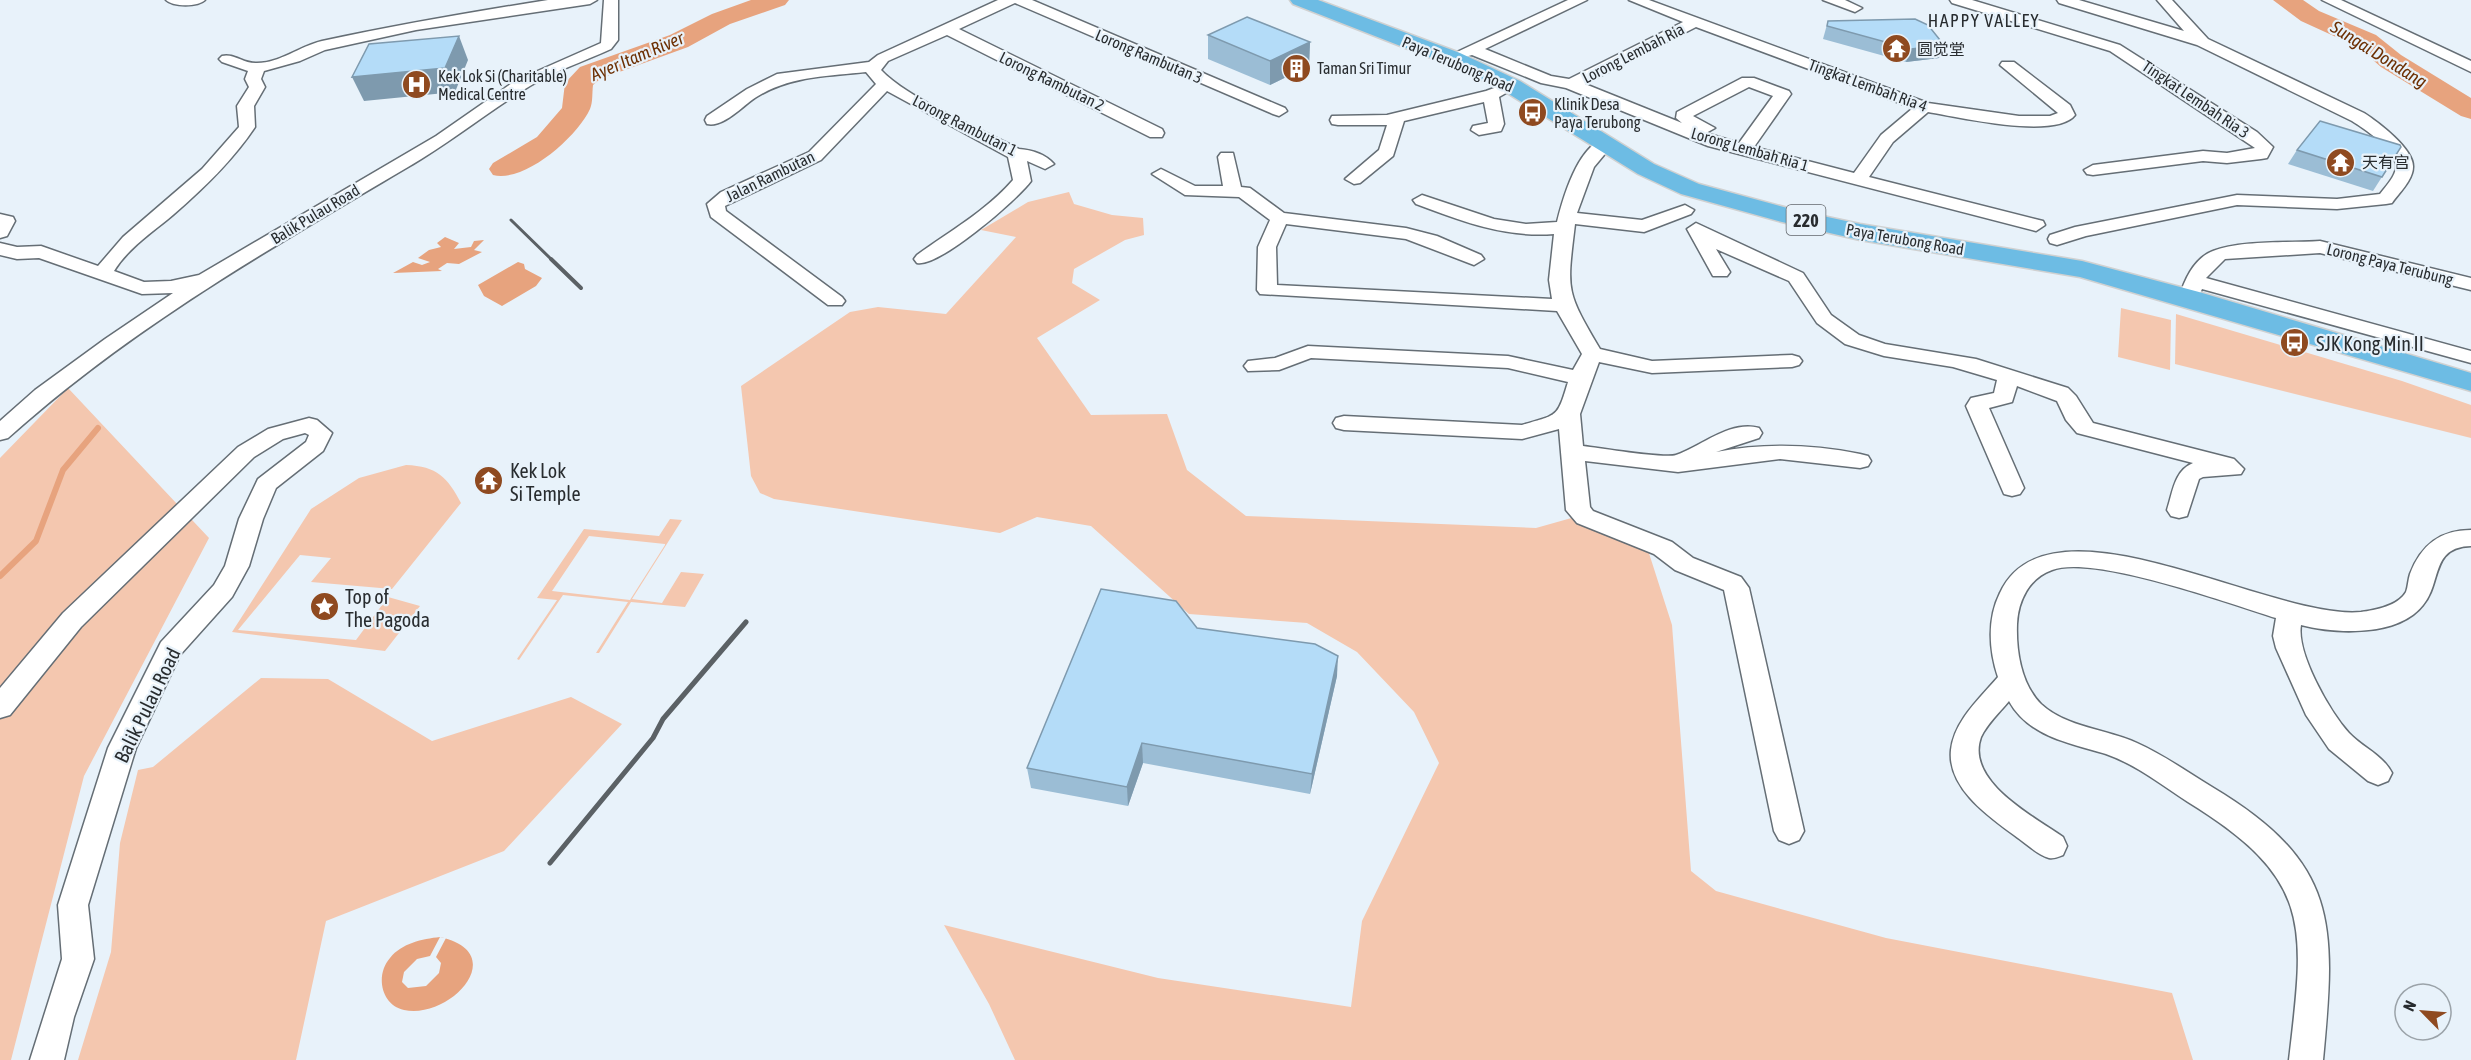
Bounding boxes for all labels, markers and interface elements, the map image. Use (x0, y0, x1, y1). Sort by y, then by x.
district label: HAPPY VALLEY (1928, 10, 2040, 31)
water label: Sungai Dondang (2326, 16, 2431, 92)
street label: Lorong Lembah Ria (1579, 20, 1687, 87)
street label: Lorong Rambutan 3 (1092, 25, 1205, 88)
water label: Ayer Itam River (586, 27, 687, 85)
street label: Paya Terubong Road (1399, 32, 1516, 97)
temple icon: 圆觉堂 (1880, 33, 1912, 65)
place label: 圆觉堂 (1917, 40, 1965, 58)
street label: Lorong Rambutan 2 (996, 48, 1107, 115)
building icon: Taman Sri Timur (1280, 52, 1312, 84)
street label: Tingkat Lembah Ria 4 (1806, 55, 1930, 116)
street label: Tingkat Lembah Ria 3 (2139, 57, 2253, 142)
place label: Taman Sri Timur (1317, 59, 1411, 77)
place label: Kek Lok Si (Charitable) Medical Centre (438, 67, 567, 103)
hospital icon: Kek Lok Si (Charitable) Medical Centre (401, 69, 433, 101)
street label: Lorong Rambutan 1 (909, 91, 1020, 160)
place label: Klinik Desa Paya Terubong (1554, 95, 1641, 132)
bus stop icon: Klinik Desa Paya Terubong (1517, 97, 1549, 129)
street label: Lorong Lembah Ria 1 (1689, 124, 1811, 175)
temple icon: 天有宫 (2325, 146, 2357, 178)
street label: Jalan Rambutan (723, 147, 817, 205)
place label: 天有宫 (2362, 153, 2410, 171)
street label: Balik Pulau Road (268, 181, 362, 247)
road number: 220 (1786, 205, 1826, 235)
street label: Paya Terubong Road (1845, 220, 1965, 259)
street label: Lorong Paya Terubung (2325, 240, 2455, 289)
bus stop icon: SJK Kong Min II (2279, 327, 2311, 359)
place label: SJK Kong Min II (2316, 332, 2424, 355)
place label: Kek Lok Si Temple (510, 459, 580, 505)
temple icon: Kek Lok Si Temple (473, 465, 505, 497)
place label: Top of The Pagoda (345, 585, 430, 631)
place icon: Top of The Pagoda (308, 591, 340, 623)
street label: Balik Pulau Road (109, 644, 185, 766)
north arrow (2393, 982, 2453, 1042)
text: N (2399, 998, 2420, 1014)

